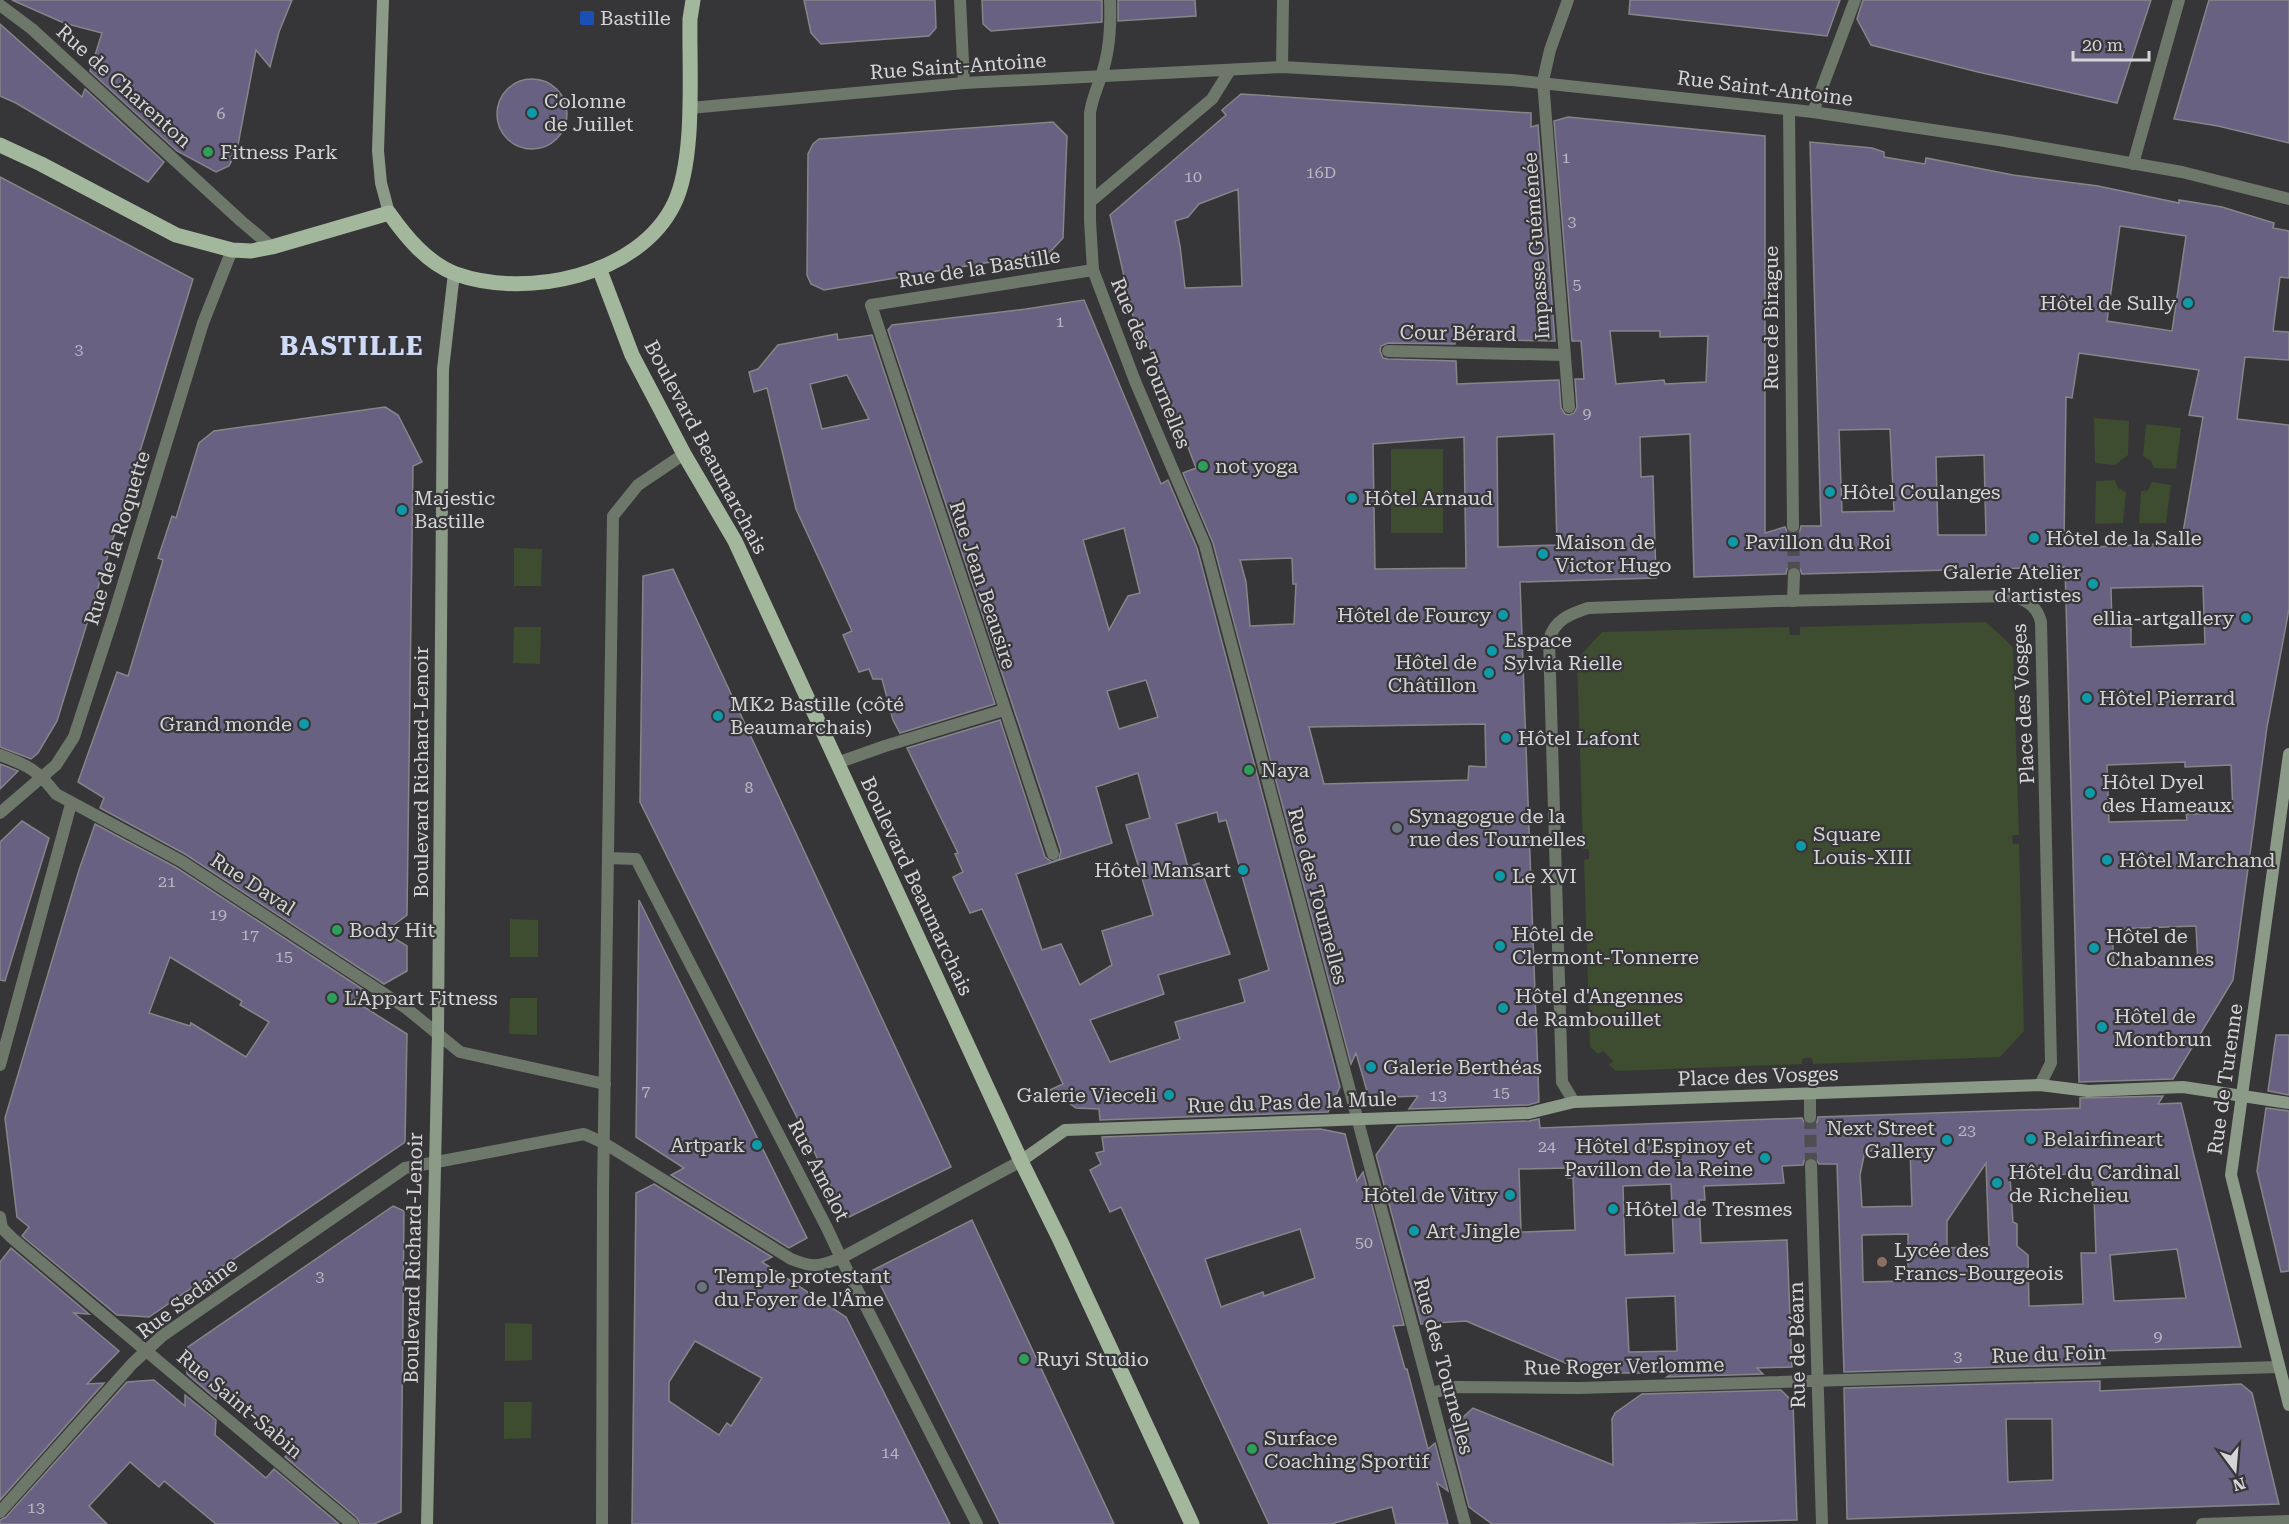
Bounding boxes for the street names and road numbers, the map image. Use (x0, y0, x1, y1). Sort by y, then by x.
street label: Rue de Charenton (52, 19, 197, 153)
street label: Rue Saint-Antoine (869, 48, 1047, 84)
street label: Rue Saint-Antoine (1676, 65, 1854, 111)
street label: Impasse Guéménée (1517, 151, 1555, 341)
street label: Rue de la Bastille (896, 243, 1062, 293)
street label: Rue de Birague (1759, 246, 1783, 390)
street label: Rue des Tournelles (1106, 274, 1196, 452)
street label: Cour Bérard (1399, 320, 1517, 346)
street label: Boulevard Beaumarchais (639, 336, 773, 558)
street label: Rue de la Roquette (79, 448, 155, 628)
street label: Rue Jean Beausire (945, 498, 1021, 672)
street label: Place des Vosges (2007, 623, 2039, 785)
street label: Boulevard Richard-Lenoir (409, 646, 433, 898)
street label: Boulevard Beaumarchais (856, 773, 978, 999)
street label: Rue des Tournelles (1283, 805, 1353, 987)
street label: Rue Daval (206, 848, 300, 920)
street label: Rue de Turenne (2203, 1002, 2247, 1156)
street label: Place des Vosges (1677, 1061, 1839, 1091)
street label: Rue du Pas de la Mule (1187, 1086, 1397, 1118)
street label: Rue Amelot (783, 1115, 855, 1225)
street label: Boulevard Richard-Lenoir (399, 1132, 427, 1384)
street label: Rue Sedaine (132, 1252, 242, 1344)
street label: Rue des Tournelles (1409, 1275, 1479, 1457)
street label: Rue de Béarn (1784, 1281, 1810, 1409)
street label: Rue du Foin (1991, 1340, 2107, 1368)
street label: Rue Saint-Sabin (172, 1344, 308, 1464)
street label: Rue Roger Verlomme (1523, 1352, 1725, 1380)

